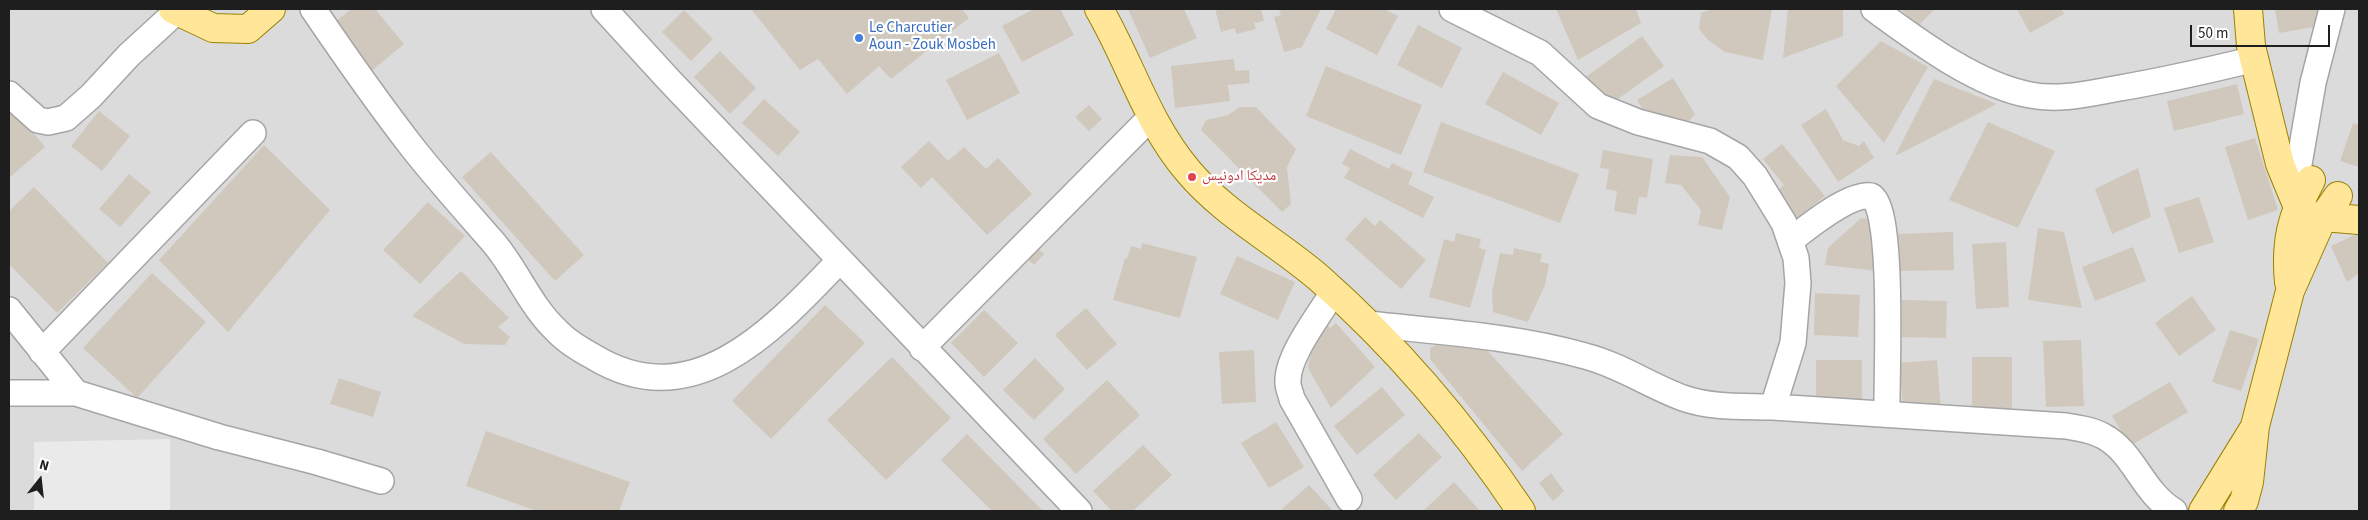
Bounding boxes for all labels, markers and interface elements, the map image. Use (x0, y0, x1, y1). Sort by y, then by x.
scale bar (2193, 15, 2333, 47)
place label: Le Charcutier Aoun - Zouk Mosbeh (869, 20, 996, 55)
text: 50 m (2198, 23, 2228, 44)
marker: Le Charcutier Aoun - Zouk Mosbeh (853, 32, 865, 44)
place label: مديكا ادونيس (1202, 168, 1276, 186)
marker: مديكا ادونيس (1186, 171, 1198, 183)
north arrow (15, 455, 65, 505)
text: N (37, 455, 51, 476)

